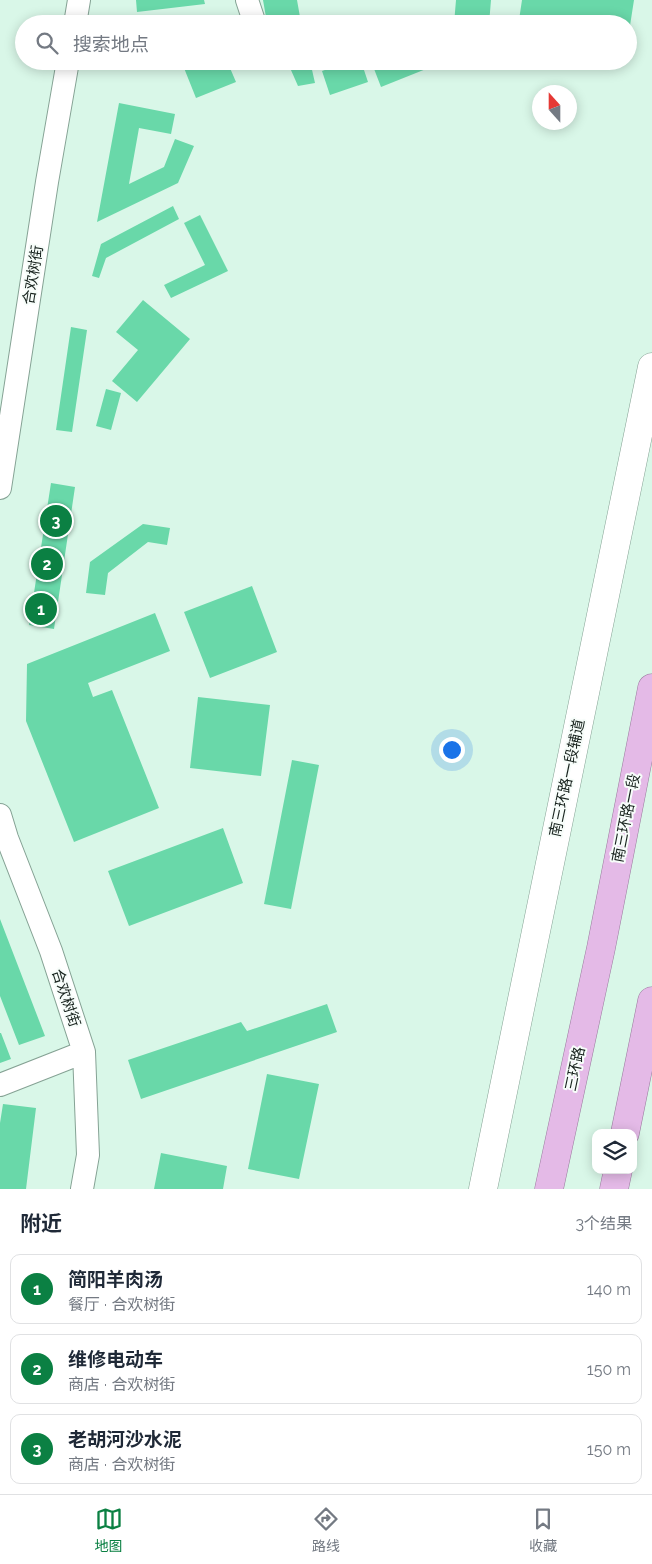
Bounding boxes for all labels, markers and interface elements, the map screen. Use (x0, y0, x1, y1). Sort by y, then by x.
search box (15, 15, 637, 70)
icon: search (33, 29, 61, 57)
text: 搜索地点 (73, 33, 149, 55)
north arrow (532, 85, 577, 130)
street label: 合欢树街 (19, 244, 47, 306)
pin: 3 (40, 502, 72, 540)
pin: 2 (31, 545, 63, 583)
pin: 1 (25, 590, 57, 628)
street label: 南三环路一段辅道 (546, 717, 588, 839)
your location (439, 737, 465, 763)
street label: 南三环路一段 (609, 772, 643, 864)
street label: 合欢树街 (48, 967, 84, 1029)
street label: 三环路 (562, 1045, 588, 1093)
map controls (592, 1129, 637, 1174)
button: layers (592, 1129, 637, 1174)
text: 附近 (20, 1211, 62, 1236)
text: 3个结果 (575, 1214, 632, 1233)
text: 简阳羊肉汤 (68, 1268, 163, 1290)
text: 1 (33, 1280, 41, 1299)
text: 140 m (587, 1280, 631, 1299)
text: 餐厅 · 合欢树街 (68, 1295, 175, 1314)
text: 维修电动车 (68, 1348, 163, 1370)
text: 2 (32, 1360, 42, 1379)
text: 150 m (587, 1360, 631, 1379)
text: 商店 · 合欢树街 (68, 1375, 175, 1394)
text: 老胡河沙水泥 (68, 1428, 182, 1450)
text: 3 (33, 1440, 41, 1459)
text: 150 m (587, 1440, 631, 1459)
text: 商店 · 合欢树街 (68, 1455, 175, 1474)
tab: 地图 (95, 1505, 123, 1555)
tab: 路线 (312, 1505, 340, 1555)
tab: 收藏 (529, 1505, 557, 1555)

